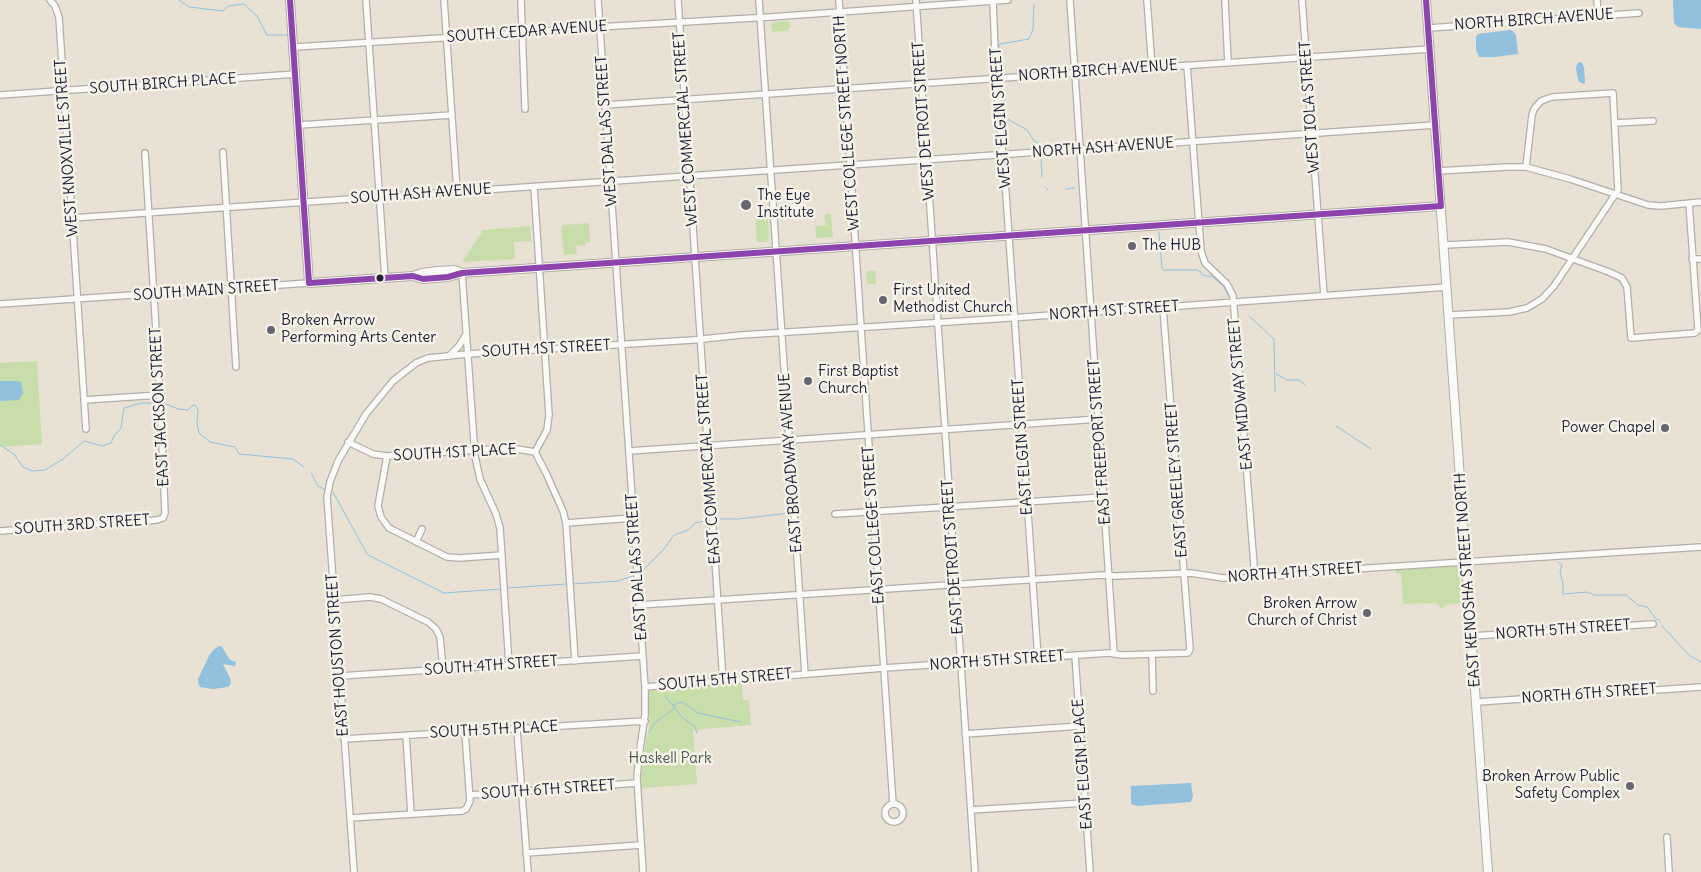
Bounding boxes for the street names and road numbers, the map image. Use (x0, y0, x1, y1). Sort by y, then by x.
street label: NORTH BIRCH AVENUE (1454, 5, 1614, 35)
street label: WEST COLLEGE STREET NORTH (830, 15, 864, 231)
street label: SOUTH CEDAR AVENUE (446, 17, 608, 47)
street label: WEST COMMERCIAL STREET (670, 31, 702, 227)
street label: WEST IOLA STREET (1296, 40, 1324, 174)
street label: WEST DETROIT STREET (909, 41, 939, 201)
street label: WEST ELGIN STREET (987, 47, 1015, 189)
street label: WEST DALLAS STREET (593, 55, 621, 207)
street label: NORTH BIRCH AVENUE (1018, 56, 1178, 86)
street label: WEST KNOXVILLE STREET (52, 59, 82, 237)
street label: SOUTH BIRCH PLACE (89, 70, 237, 98)
street label: NORTH ASH AVENUE (1031, 134, 1175, 162)
street label: SOUTH ASH AVENUE (350, 180, 492, 208)
street label: SOUTH MAIN STREET (133, 277, 279, 305)
street label: NORTH 1ST STREET (1048, 297, 1180, 325)
street label: EAST MIDWAY STREET (1225, 317, 1257, 471)
street label: EAST JACKSON STREET (147, 327, 173, 487)
street label: SOUTH 1ST STREET (481, 337, 611, 361)
street label: EAST FREEPORT STREET (1085, 358, 1115, 526)
street label: EAST BROADWAY AVENUE (776, 372, 806, 554)
street label: EAST COMMERCIAL STREET (693, 373, 725, 565)
street label: EAST ELGIN STREET (1009, 378, 1037, 516)
street label: EAST GREELEY STREET (1163, 402, 1191, 558)
street label: SOUTH 1ST PLACE (393, 441, 517, 465)
street label: EAST COLLEGE STREET (859, 445, 889, 605)
street label: EAST KENOSHA STREET NORTH (1452, 472, 1484, 688)
street label: EAST DETROIT STREET (939, 479, 967, 635)
street label: EAST DALLAS STREET (623, 493, 651, 641)
street label: SOUTH 3RD STREET (14, 511, 150, 539)
street label: NORTH 4TH STREET (1227, 559, 1363, 587)
street label: EAST HOUSTON STREET (323, 573, 353, 737)
street label: NORTH 5TH STREET (1495, 616, 1631, 644)
street label: NORTH 5TH STREET (929, 647, 1065, 675)
street label: SOUTH 4TH STREET (423, 652, 559, 680)
street label: SOUTH 5TH STREET (657, 665, 793, 695)
street label: NORTH 6TH STREET (1521, 680, 1657, 708)
street label: EAST ELGIN PLACE (1069, 698, 1097, 830)
street label: SOUTH 5TH PLACE (429, 718, 559, 742)
street label: SOUTH 6TH STREET (480, 776, 616, 804)

